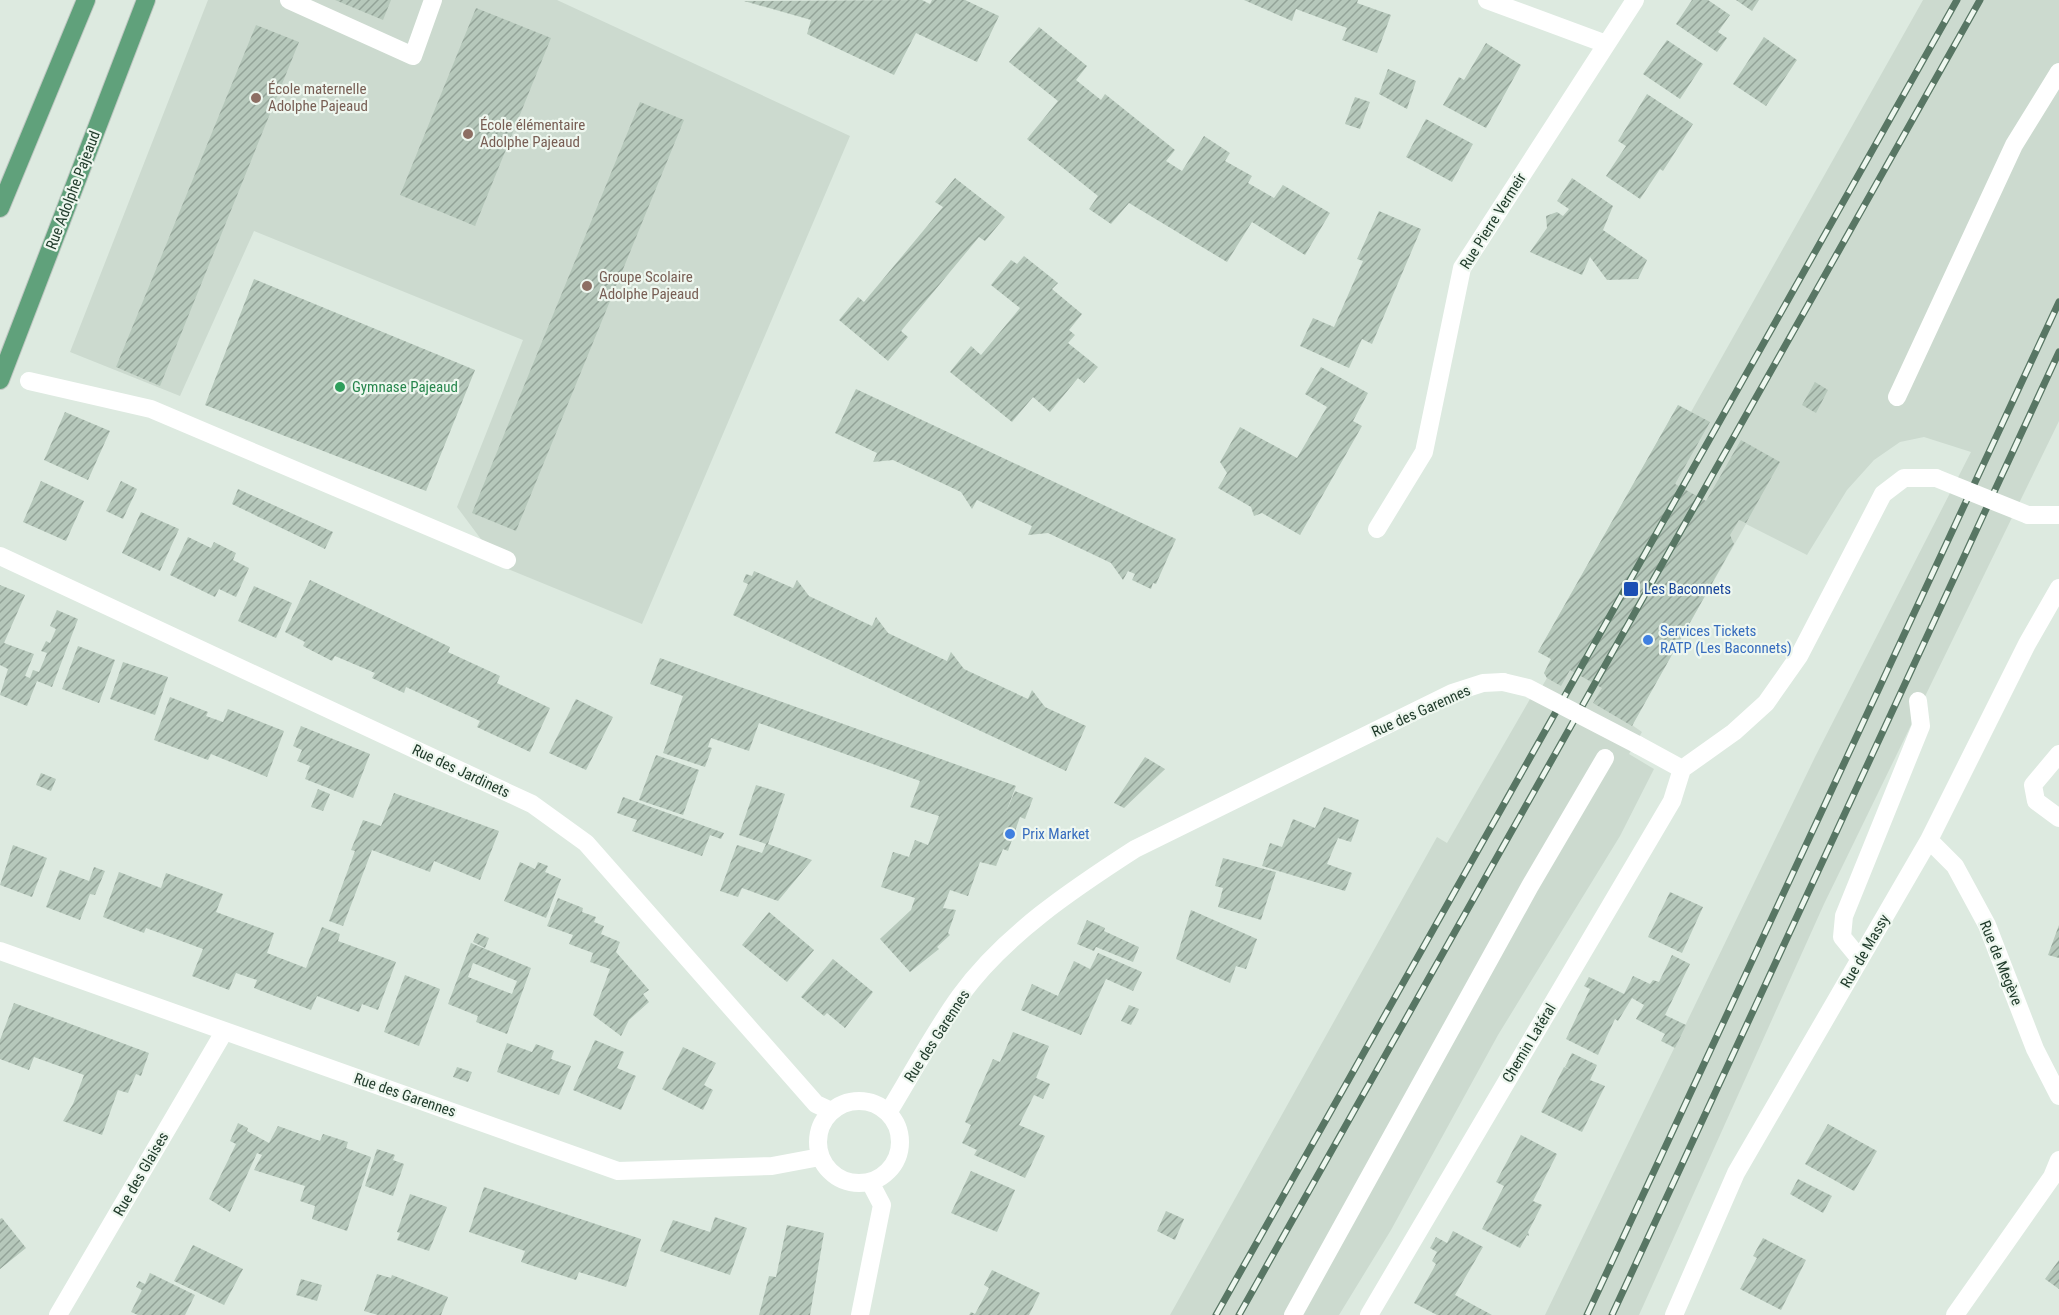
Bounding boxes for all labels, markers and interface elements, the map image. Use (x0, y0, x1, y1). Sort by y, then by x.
place label: École maternelle Adolphe Pajeaud (268, 80, 368, 115)
marker: École maternelle Adolphe Pajeaud (249, 91, 263, 105)
place label: École élémentaire Adolphe Pajeaud (480, 116, 585, 151)
marker: École élémentaire Adolphe Pajeaud (461, 127, 475, 141)
street label: Rue Adolphe Pajeaud (42, 128, 104, 252)
street label: Rue Pierre Vermeir (1456, 169, 1530, 272)
place label: Groupe Scolaire Adolphe Pajeaud (599, 268, 699, 303)
marker: Groupe Scolaire Adolphe Pajeaud (580, 279, 594, 293)
place label: Gymnase Pajeaud (352, 378, 458, 396)
marker: Gymnase Pajeaud (333, 380, 347, 394)
marker: Les Baconnets (1622, 580, 1640, 598)
place label: Les Baconnets (1644, 580, 1731, 598)
place label: Services Tickets RATP (Les Baconnets) (1660, 622, 1792, 657)
marker: Services Tickets RATP (Les Baconnets) (1641, 633, 1655, 647)
street label: Rue des Garennes (1369, 681, 1473, 741)
street label: Rue des Jardinets (409, 740, 513, 802)
place label: Prix Market (1022, 825, 1090, 843)
marker: Prix Market (1003, 827, 1017, 841)
street label: Rue de Massy (1837, 911, 1893, 991)
street label: Rue de Megève (1976, 918, 2026, 1008)
street label: Rue des Garennes (900, 986, 974, 1086)
street label: Chemin Latéral (1498, 1000, 1560, 1086)
street label: Rue des Garennes (352, 1069, 458, 1121)
street label: Rue des Glaises (110, 1129, 172, 1219)

